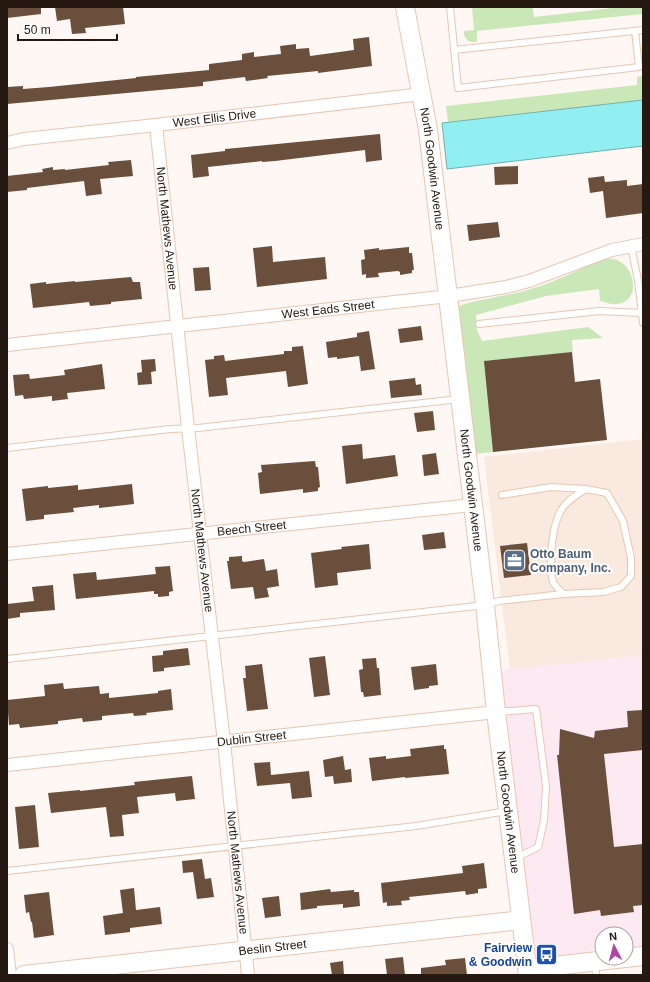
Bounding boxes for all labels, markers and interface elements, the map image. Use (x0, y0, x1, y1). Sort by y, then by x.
scale bar (18, 16, 117, 42)
text: 50 m (24, 23, 51, 37)
street label: West Ellis Drive (172, 106, 257, 130)
street label: North Goodwin Avenue (417, 106, 447, 231)
street label: North Mathews Avenue (153, 166, 180, 291)
street label: West Eads Street (281, 297, 376, 322)
street label: North Goodwin Avenue (457, 428, 486, 553)
street label: North Mathews Avenue (188, 488, 216, 613)
street label: Beech Street (216, 518, 288, 539)
place label: Otto Baum Company, Inc. (530, 547, 611, 575)
office icon: Otto Baum Company, Inc. (502, 548, 528, 574)
street label: Dublin Street (216, 728, 288, 749)
street label: North Goodwin Avenue (494, 750, 523, 875)
street label: North Mathews Avenue (224, 810, 251, 935)
north arrow (594, 926, 634, 966)
text: N (608, 930, 618, 942)
street label: Beslin Street (238, 937, 308, 958)
place label: Fairview & Goodwin (469, 941, 533, 969)
bus stop icon: Fairview & Goodwin (534, 942, 560, 968)

